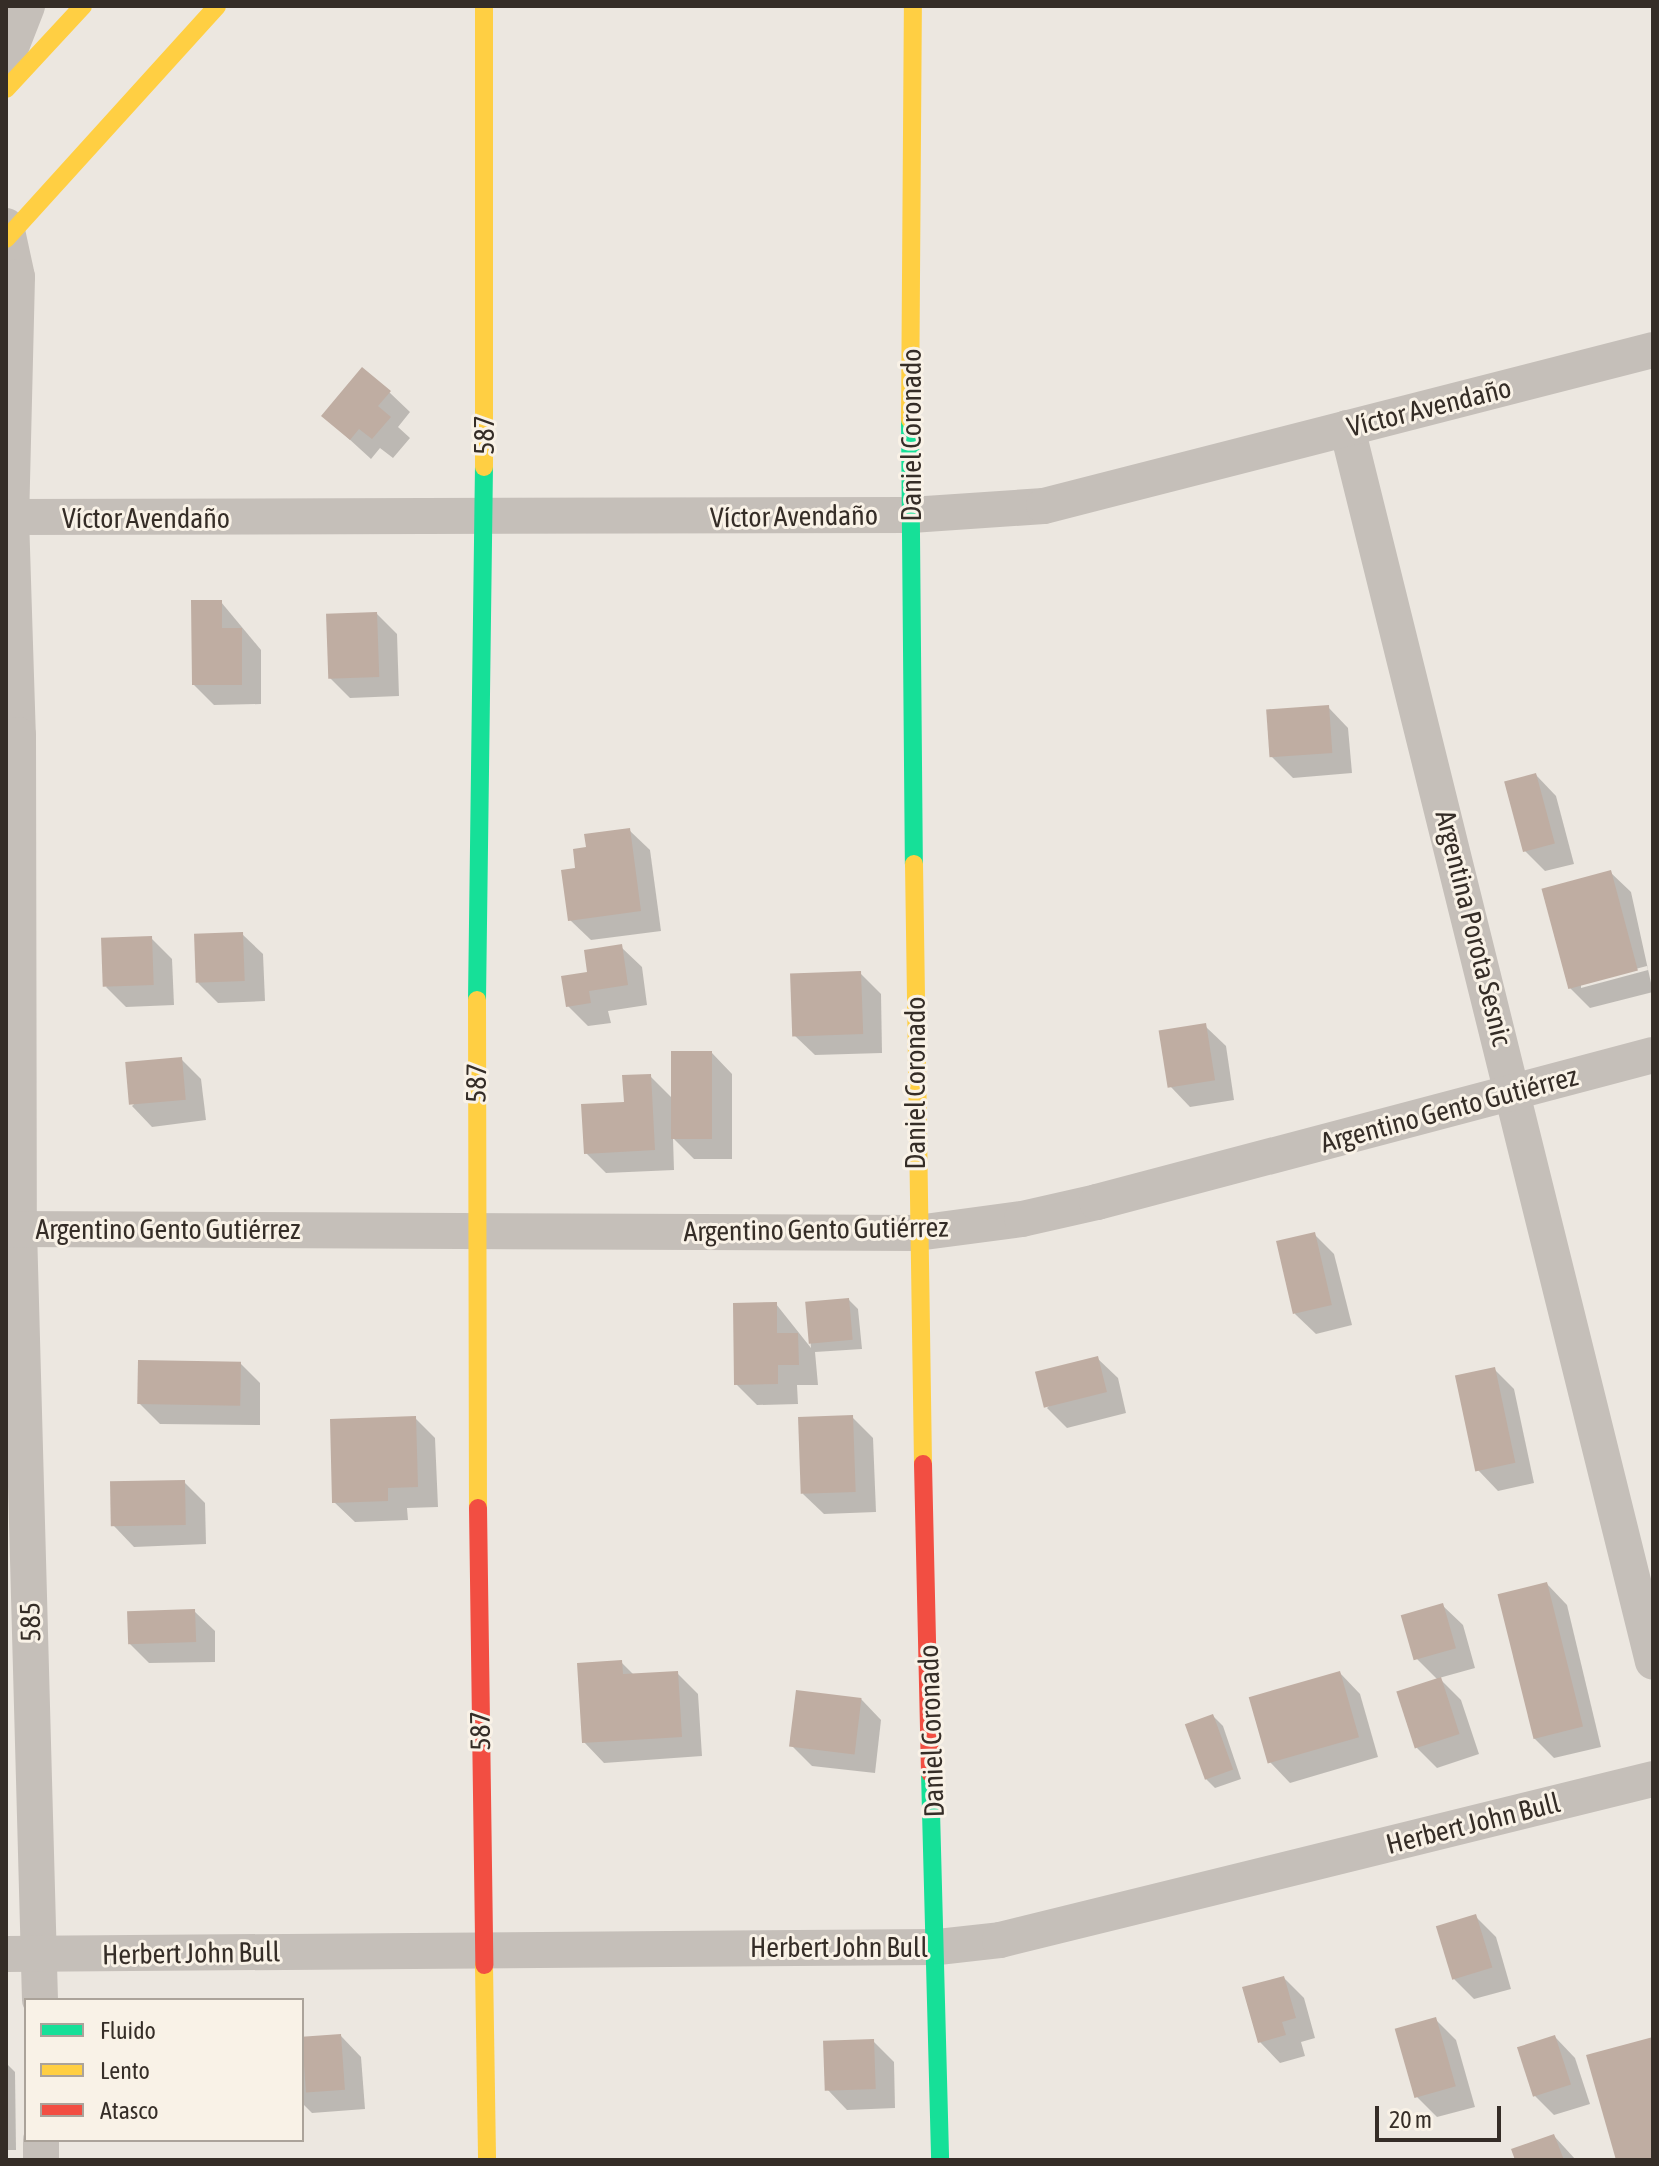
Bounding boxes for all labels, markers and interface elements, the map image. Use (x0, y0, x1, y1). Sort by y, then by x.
street label: Daniel Coronado (894, 349, 928, 521)
street label: Víctor Avendaño (1343, 370, 1515, 444)
street label: 587 (467, 415, 501, 455)
street label: Víctor Avendaño (710, 498, 878, 534)
street label: Víctor Avendaño (62, 501, 230, 535)
street label: Argentina Porota Sesnic (1428, 807, 1520, 1049)
street label: Daniel Coronado (898, 997, 932, 1169)
street label: Argentino Gento Gutiérrez (1317, 1059, 1581, 1159)
street label: 587 (459, 1063, 493, 1103)
street label: Argentino Gento Gutiérrez (683, 1210, 949, 1248)
street label: Argentino Gento Gutiérrez (36, 1212, 300, 1246)
street label: 585 (13, 1602, 47, 1642)
street label: Daniel Coronado (911, 1644, 951, 1818)
street label: 587 (463, 1711, 497, 1751)
street label: Herbert John Bull (1383, 1785, 1563, 1861)
street label: Herbert John Bull (750, 1930, 928, 1964)
street label: Herbert John Bull (102, 1935, 280, 1971)
legend (24, 1998, 304, 2142)
text: Fluido (100, 2017, 156, 2044)
text: Lento (100, 2057, 150, 2084)
scale bar (1379, 2090, 1505, 2140)
text: Atasco (100, 2097, 158, 2124)
text: 20 m (1389, 2106, 1432, 2133)

